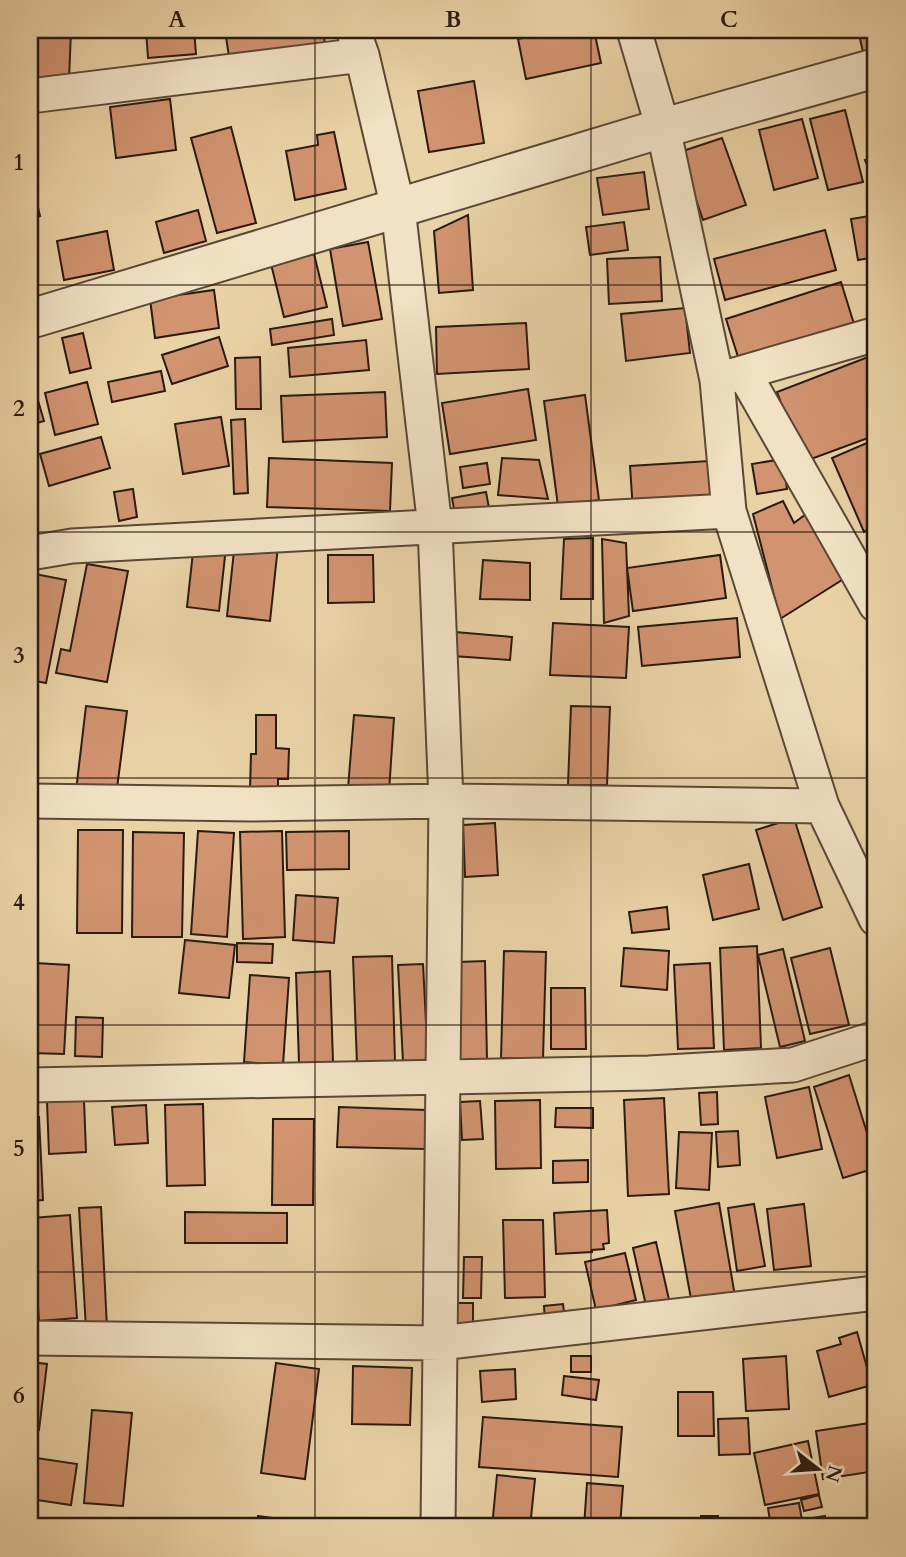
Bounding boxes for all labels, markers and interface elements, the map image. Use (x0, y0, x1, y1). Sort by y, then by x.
text: A (168, 4, 186, 35)
text: B (445, 4, 461, 35)
text: C (720, 4, 738, 35)
text: 1 (13, 147, 25, 178)
text: 2 (13, 393, 25, 424)
text: 3 (13, 640, 25, 671)
text: 4 (13, 887, 25, 918)
text: 5 (13, 1133, 25, 1164)
text: 6 (13, 1380, 25, 1411)
north arrow (783, 1434, 853, 1504)
text: N (818, 1462, 848, 1486)

